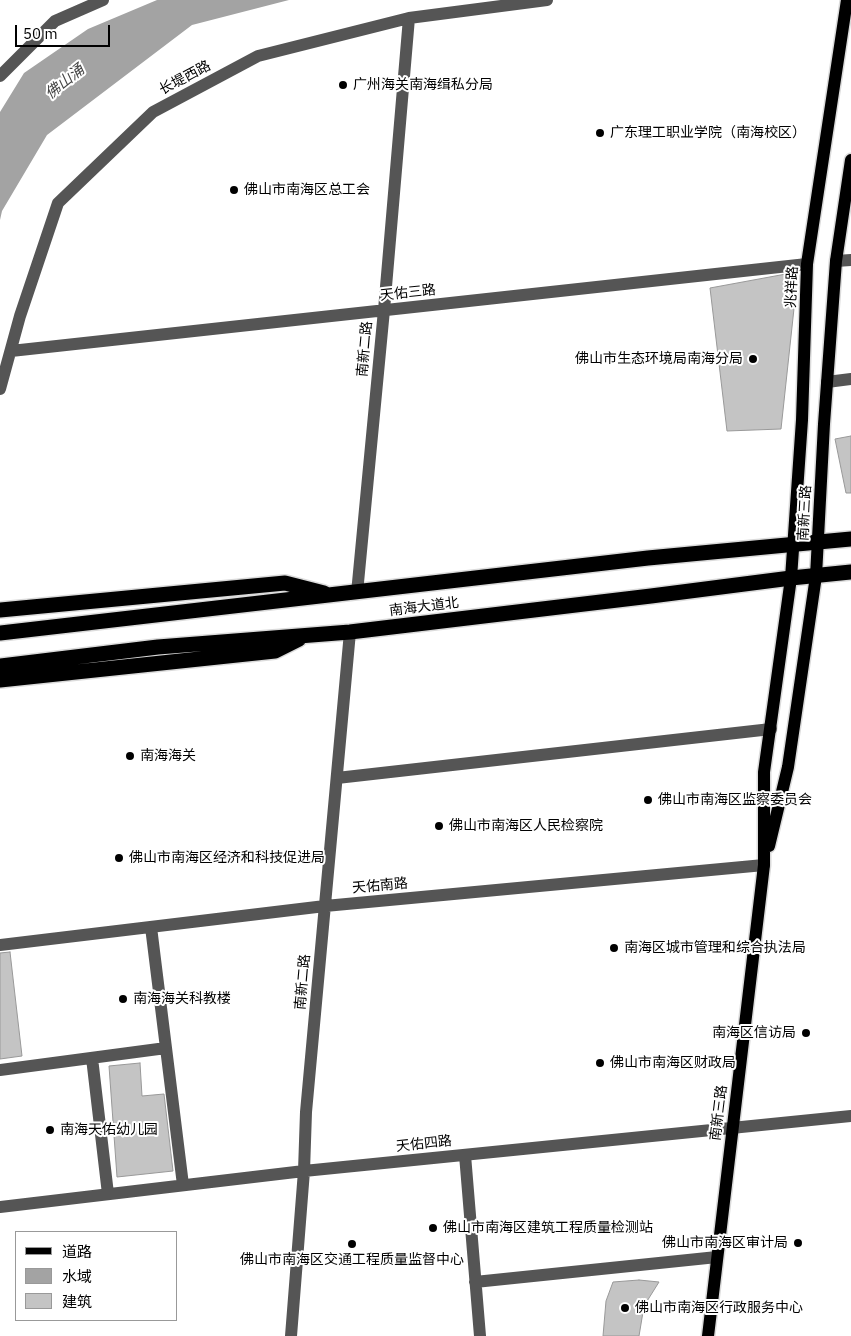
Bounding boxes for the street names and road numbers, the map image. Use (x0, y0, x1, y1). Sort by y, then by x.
street label: 长堤西路 (156, 57, 214, 99)
street label: 兆祥路 (783, 266, 801, 308)
street label: 天佑三路 (379, 282, 437, 304)
street label: 南新二路 (354, 320, 376, 378)
street label: 南新三路 (795, 485, 815, 541)
street label: 南海大道北 (388, 594, 460, 620)
street label: 天佑南路 (351, 875, 409, 897)
street label: 南新二路 (292, 953, 314, 1011)
street label: 南新三路 (707, 1084, 731, 1142)
street label: 天佑四路 (395, 1133, 453, 1155)

